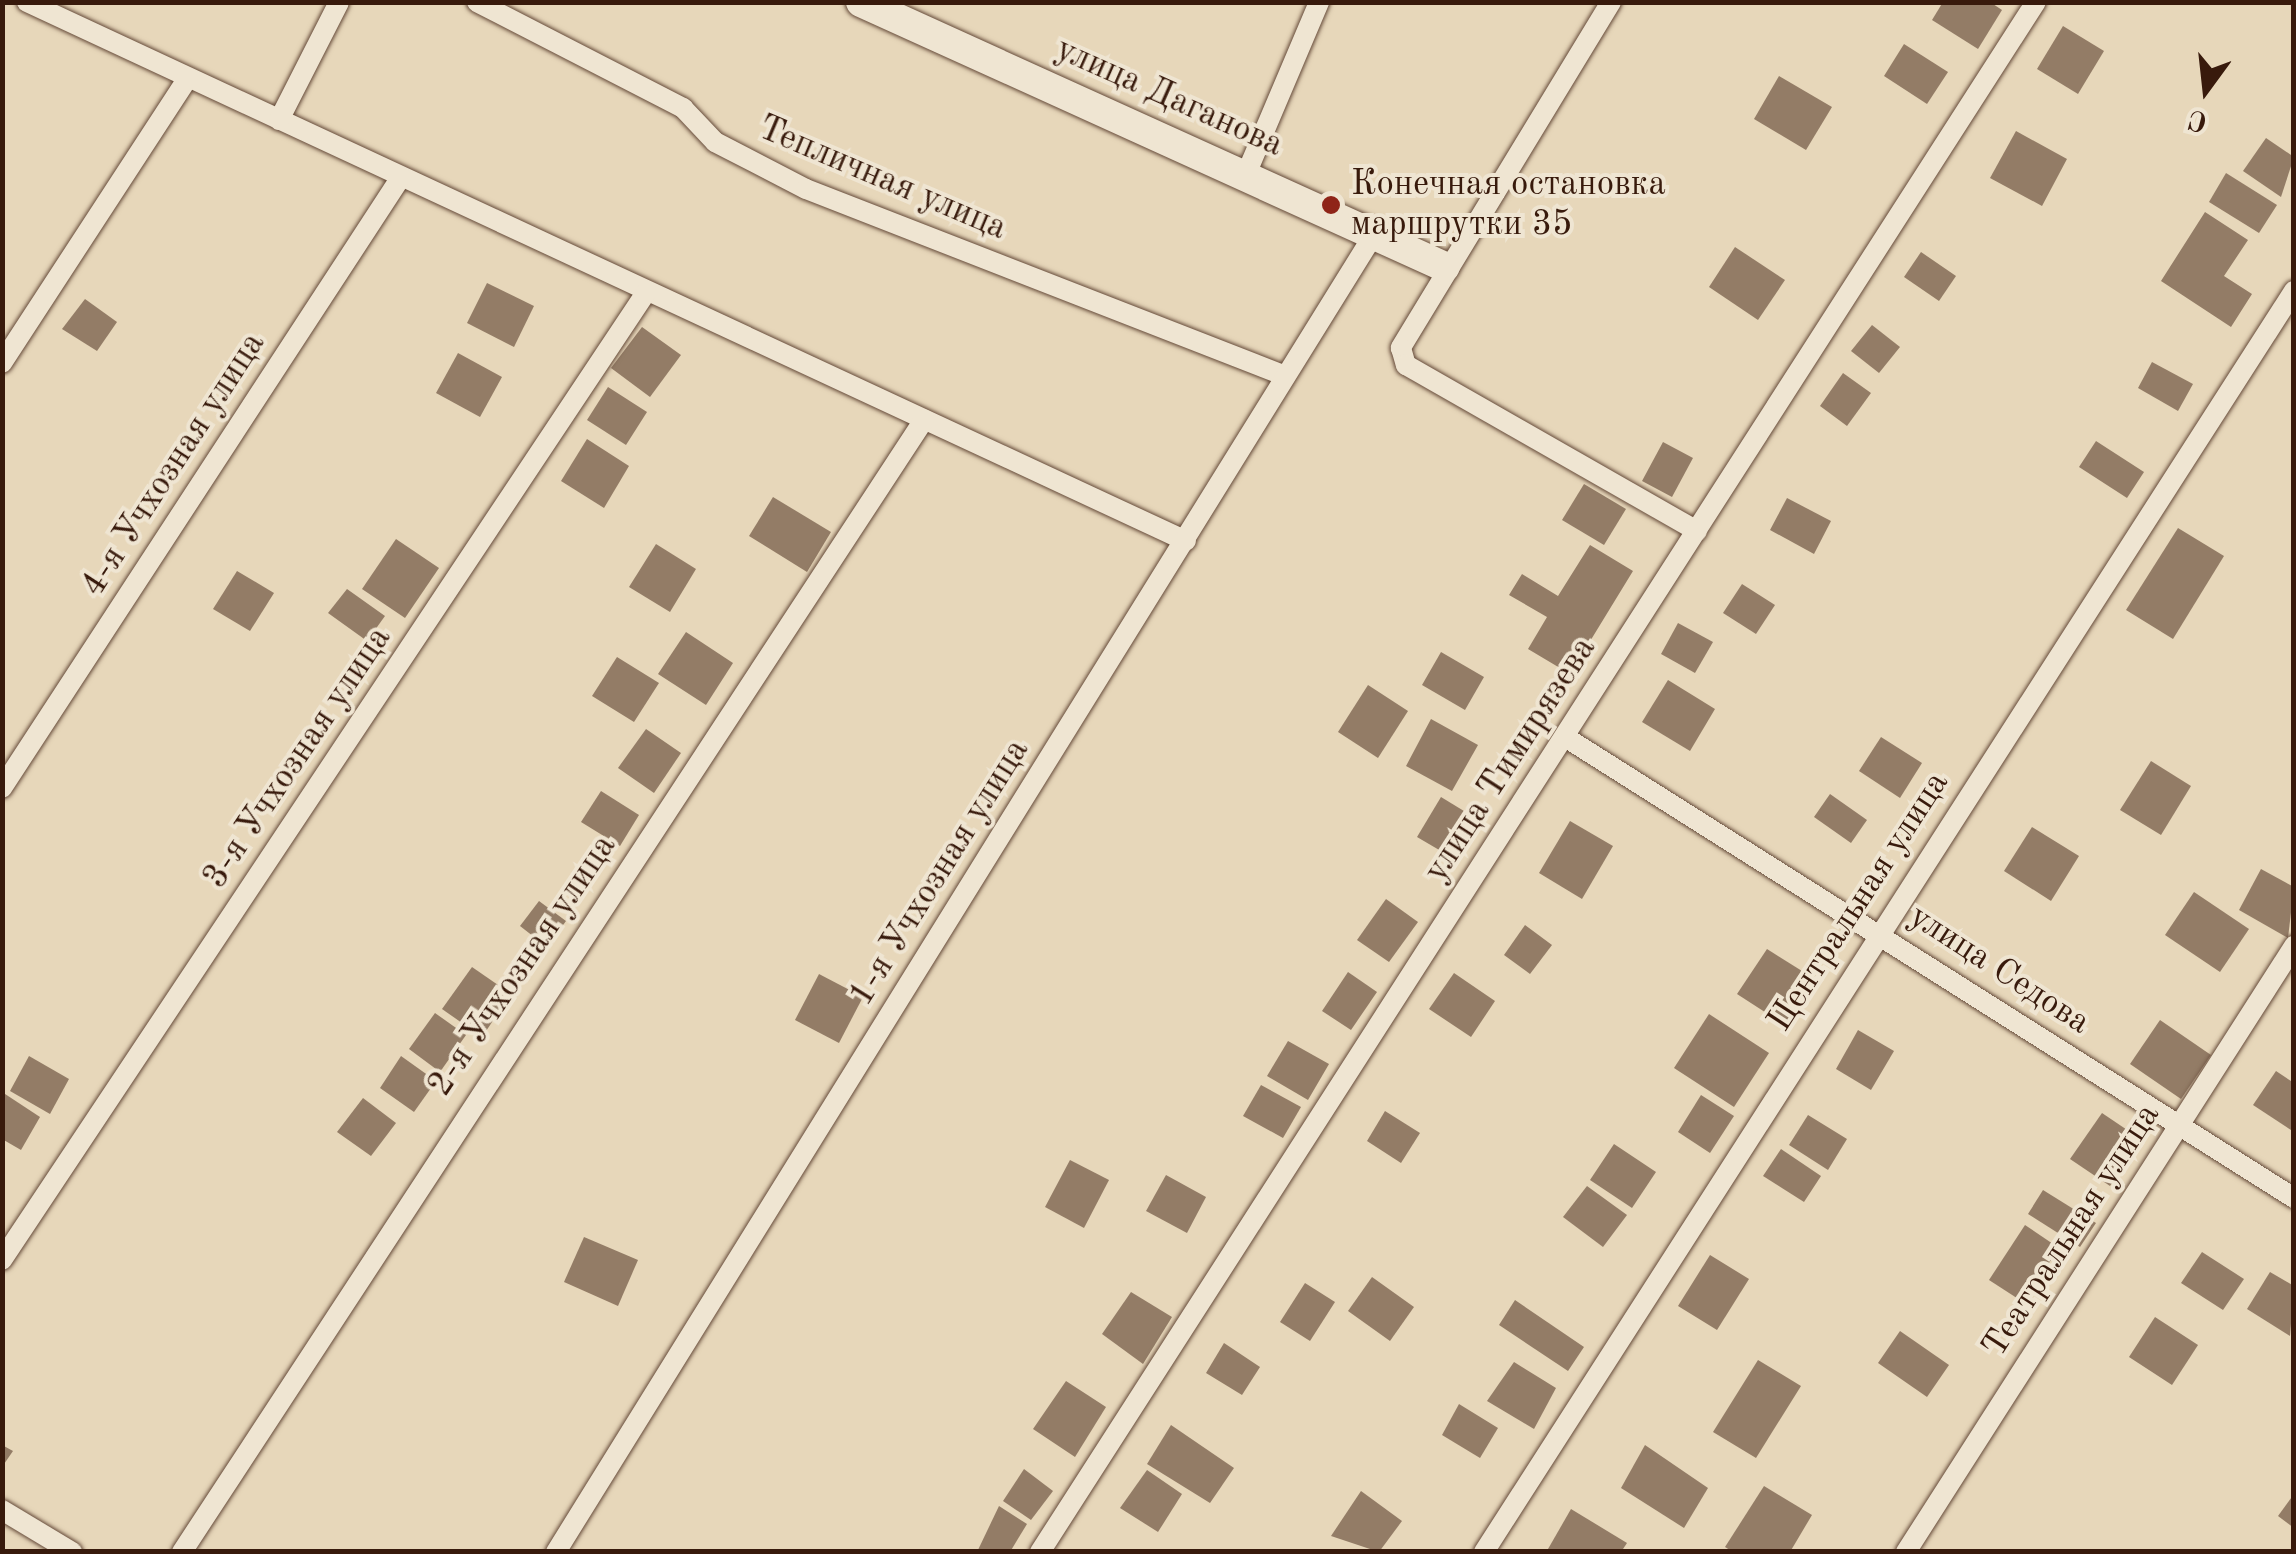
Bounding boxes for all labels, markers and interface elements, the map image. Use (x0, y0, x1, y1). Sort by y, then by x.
street label: улица Даганова (1049, 29, 1289, 167)
north arrow (2156, 40, 2256, 140)
text: С (2186, 103, 2211, 135)
street label: Тепличная улица (751, 108, 1013, 250)
place label: Конечная остановка маршрутки 35 (1351, 164, 1666, 246)
marker: Конечная остановка маршрутки 35 (1320, 194, 1342, 216)
street label: 4-я Учхозная улица (73, 325, 275, 605)
street label: 3-я Учхозная улица (195, 619, 401, 897)
street label: улица Тимирязева (1416, 630, 1606, 890)
street label: 1-я Учхозная улица (841, 732, 1039, 1014)
street label: Центральная улица (1759, 764, 1959, 1040)
street label: 2-я Учхозная улица (420, 827, 626, 1105)
street label: улица Седова (1901, 896, 2097, 1044)
street label: Театральная улица (1974, 1096, 2170, 1366)

